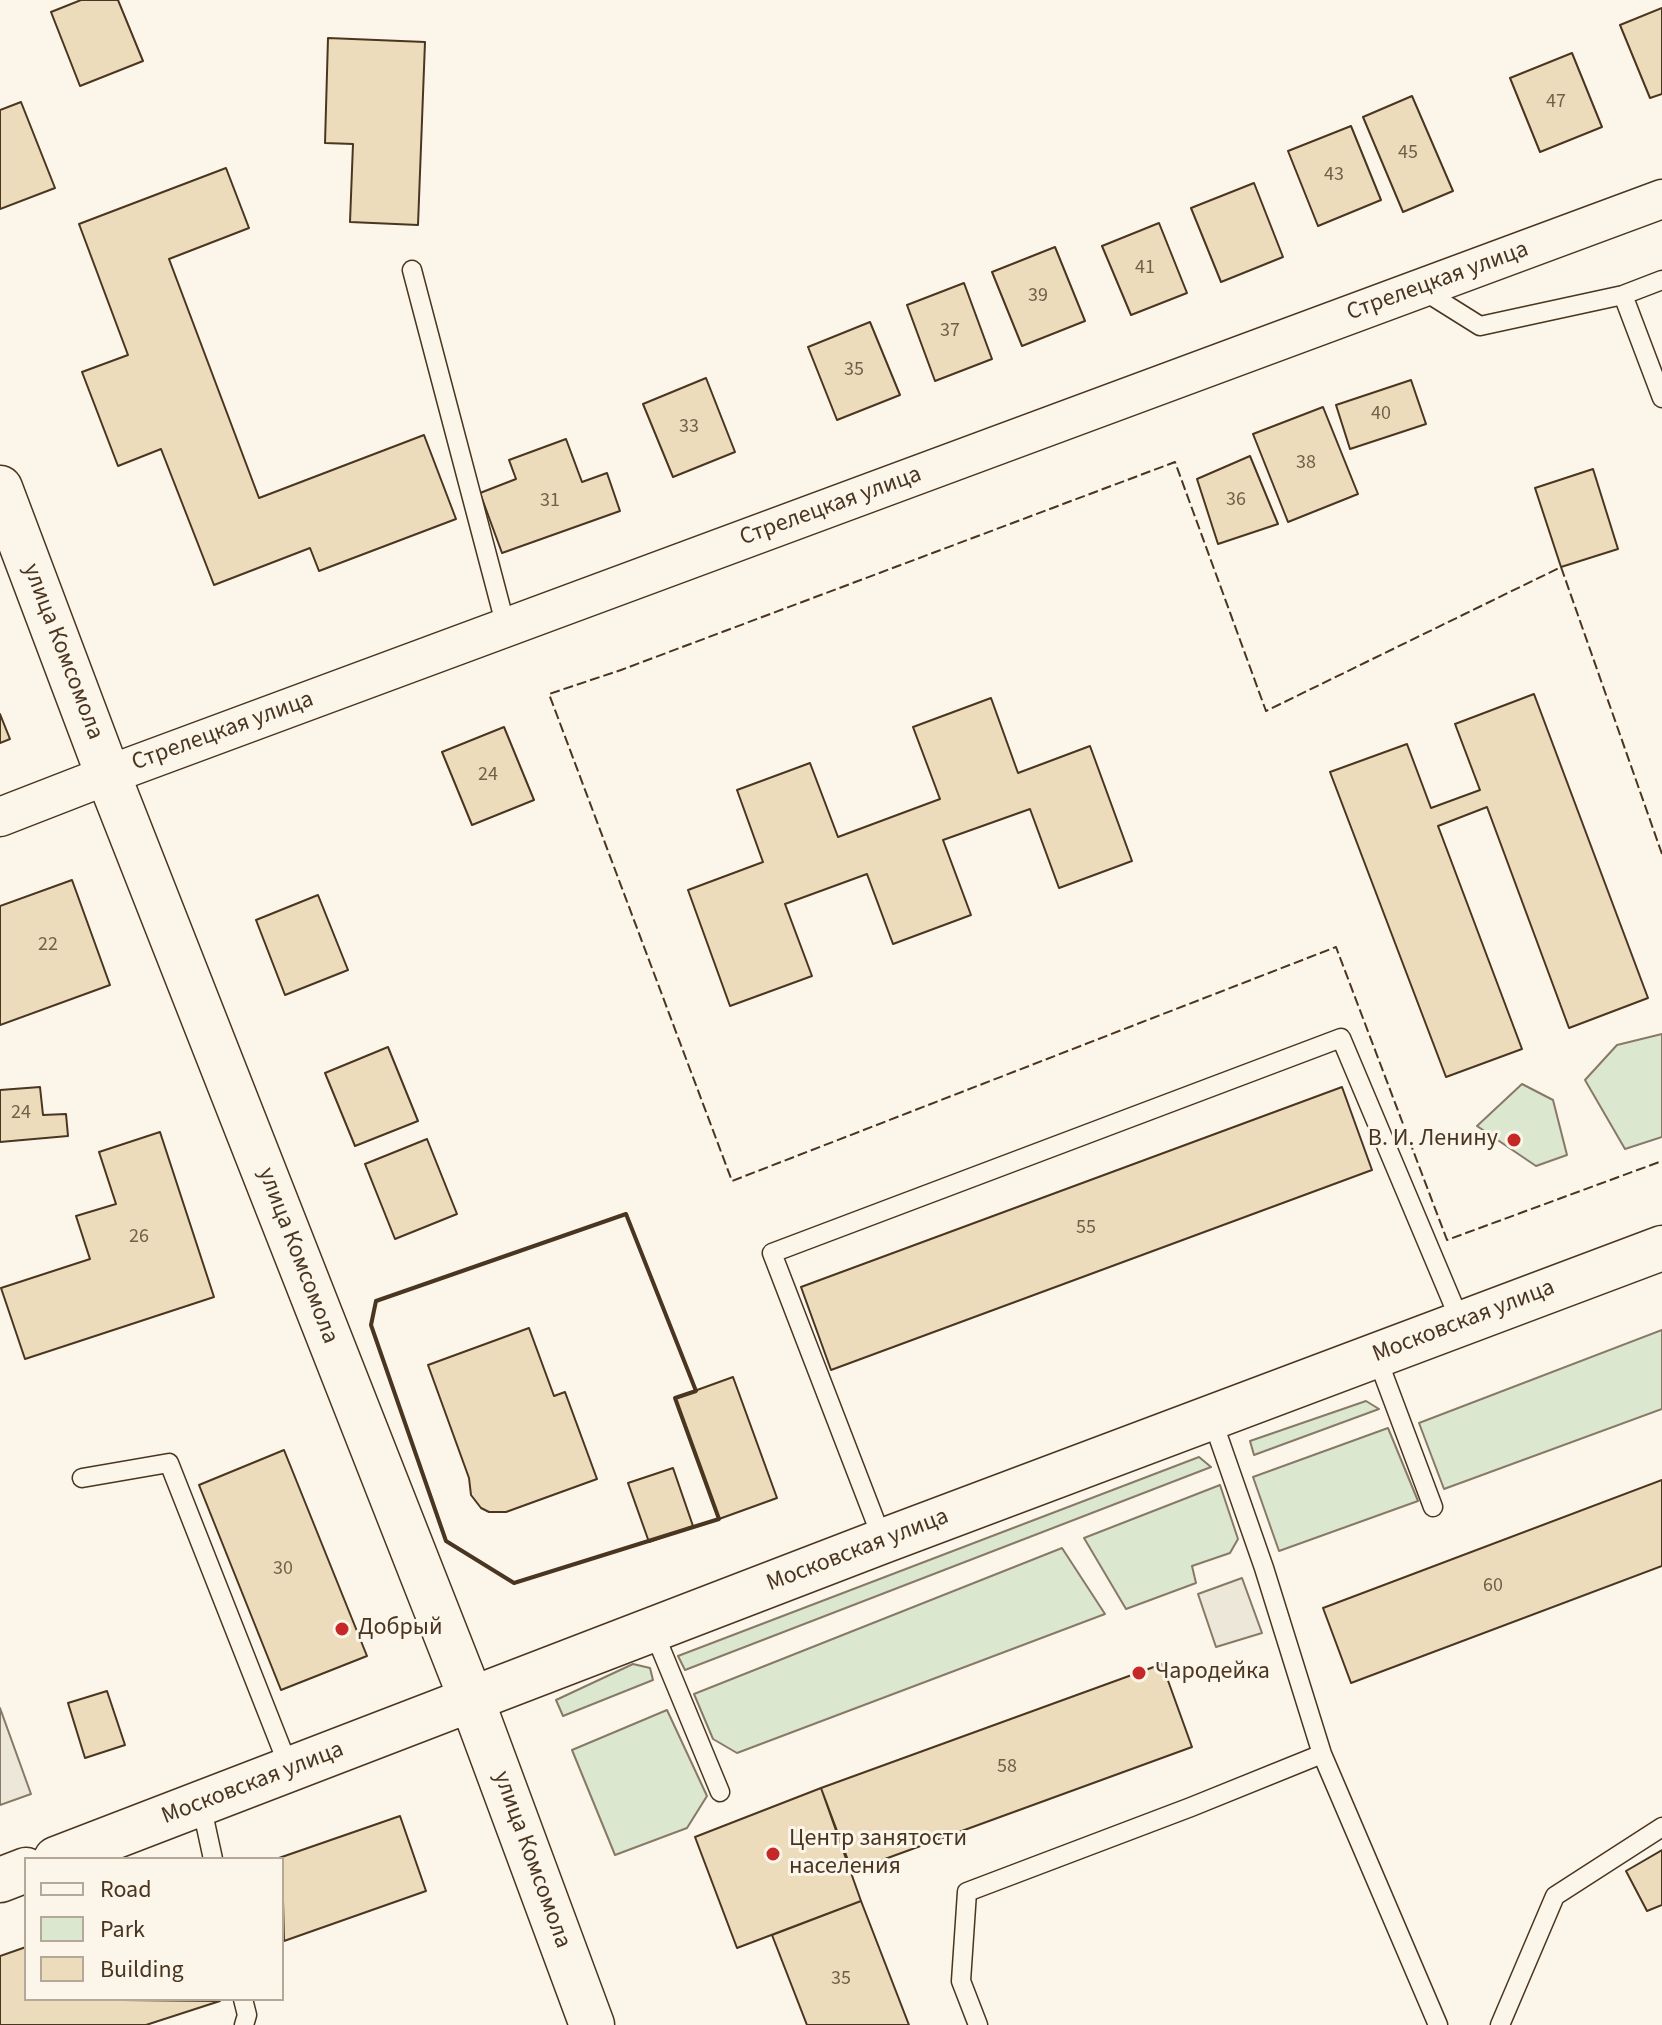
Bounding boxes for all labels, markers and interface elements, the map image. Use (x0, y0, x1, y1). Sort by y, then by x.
house number: 47 (1546, 91, 1566, 115)
house number: 45 (1398, 142, 1418, 166)
house number: 43 (1324, 164, 1344, 188)
street label: Стрелецкая улица (1343, 236, 1533, 328)
house number: 41 (1135, 257, 1155, 281)
house number: 39 (1028, 285, 1048, 309)
house number: 37 (940, 320, 960, 344)
house number: 35 (844, 359, 864, 383)
house number: 40 (1371, 403, 1391, 427)
house number: 33 (679, 416, 699, 440)
house number: 38 (1296, 452, 1316, 476)
street label: Стрелецкая улица (736, 461, 926, 553)
house number: 36 (1226, 489, 1246, 513)
house number: 31 (540, 490, 560, 514)
street label: улица Комсомола (15, 560, 109, 744)
street label: Стрелецкая улица (128, 686, 318, 778)
house number: 24 (478, 764, 498, 788)
house number: 22 (38, 934, 58, 958)
house number: 24 (11, 1102, 31, 1126)
place label: В. И. Ленину (1368, 1126, 1498, 1154)
marker: В. И. Ленину (1505, 1131, 1523, 1149)
street label: улица Комсомола (250, 1164, 344, 1348)
house number: 55 (1076, 1217, 1096, 1241)
house number: 26 (129, 1226, 149, 1250)
street label: Московская улица (1369, 1274, 1559, 1370)
street label: Московская улица (763, 1503, 953, 1599)
house number: 30 (273, 1558, 293, 1582)
house number: 60 (1483, 1575, 1503, 1599)
place label: Добрый (358, 1615, 443, 1643)
marker: Добрый (333, 1620, 351, 1638)
place label: Чародейка (1155, 1659, 1270, 1687)
marker: Чародейка (1130, 1664, 1148, 1682)
street label: Московская улица (158, 1736, 348, 1832)
house number: 58 (997, 1756, 1017, 1780)
street label: улица Комсомола (486, 1768, 576, 1952)
place label: Центр занятости населения (789, 1826, 967, 1882)
marker: Центр занятости населения (764, 1845, 782, 1863)
legend (24, 1857, 284, 2001)
text: Road (100, 1872, 152, 1907)
text: Park (100, 1912, 145, 1947)
text: Building (100, 1952, 184, 1987)
house number: 35 (831, 1968, 851, 1992)

